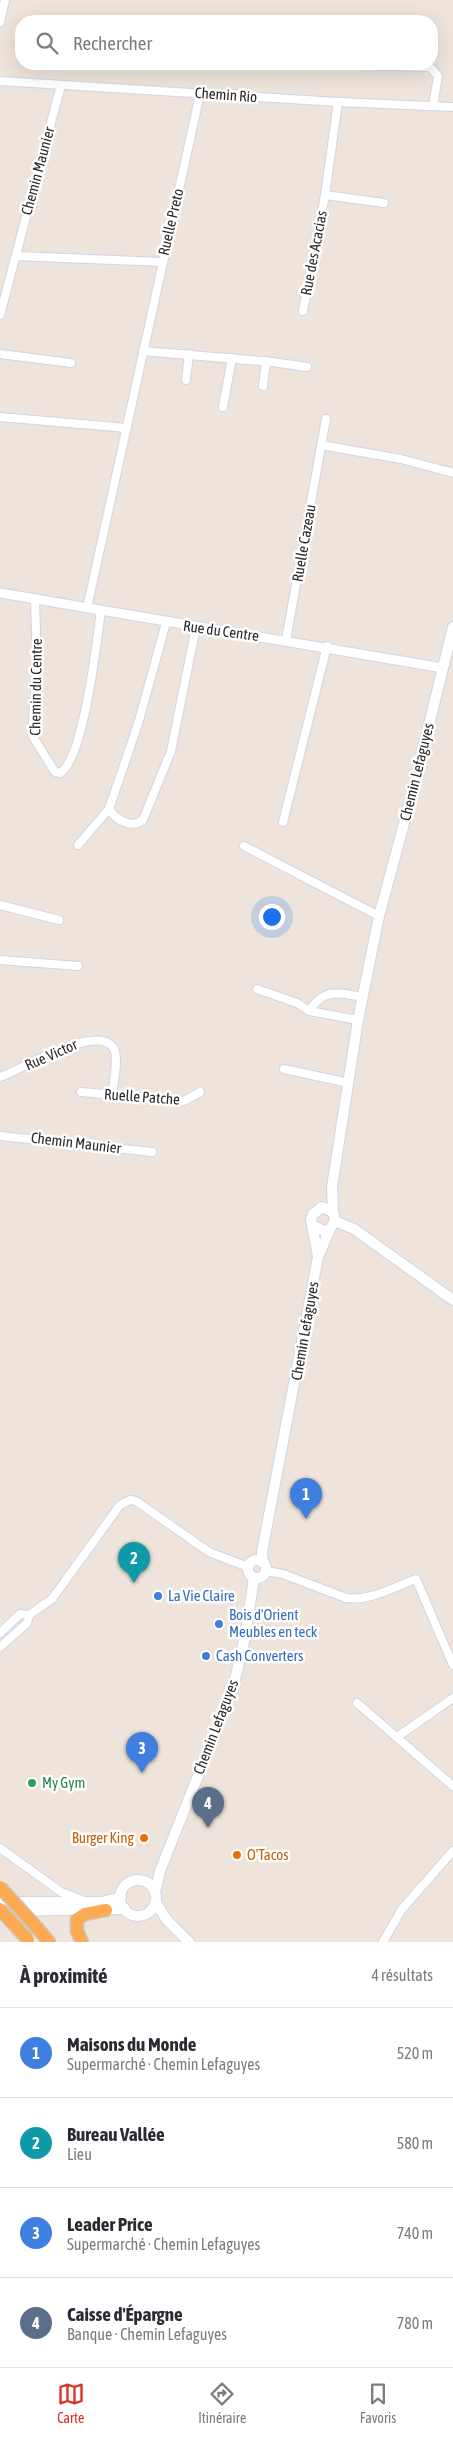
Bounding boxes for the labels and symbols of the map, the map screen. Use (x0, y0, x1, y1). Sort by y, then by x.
street label: Chemin Rio (194, 84, 258, 105)
street label: Chemin Maunier (18, 124, 58, 217)
street label: Ruelle Preto (155, 187, 186, 257)
street label: Rue des Acacias (297, 209, 330, 297)
street label: Ruelle Cazeau (288, 503, 319, 583)
street label: Rue du Centre (182, 617, 260, 644)
street label: Chemin du Centre (26, 638, 45, 736)
street label: Chemin Lefaguyes (396, 721, 437, 822)
your location (259, 904, 285, 930)
street label: Rue Victor (22, 1035, 80, 1074)
street label: Ruelle Patche (104, 1085, 181, 1108)
street label: Chemin Maunier (30, 1129, 123, 1157)
street label: Chemin Lefaguyes (287, 1280, 322, 1382)
pin: 1 (290, 1478, 322, 1519)
pin: 2 (118, 1542, 150, 1583)
place label: La Vie Claire (168, 1587, 235, 1604)
marker: La Vie Claire (152, 1590, 164, 1602)
place label: Bois d'Orient Meubles en teck (229, 1606, 318, 1640)
marker: Bois d'Orient Meubles en teck (213, 1618, 225, 1630)
place label: Cash Converters (216, 1647, 303, 1664)
marker: Cash Converters (200, 1650, 212, 1662)
street label: Chemin Lefaguyes (190, 1677, 241, 1777)
pin: 3 (126, 1732, 158, 1773)
place label: My Gym (42, 1774, 85, 1791)
marker: My Gym (26, 1777, 38, 1789)
pin: 4 (192, 1787, 224, 1828)
place label: Burger King (72, 1829, 135, 1846)
marker: Burger King (138, 1832, 150, 1844)
place label: O'Tacos (247, 1846, 289, 1863)
marker: O'Tacos (231, 1849, 243, 1861)

